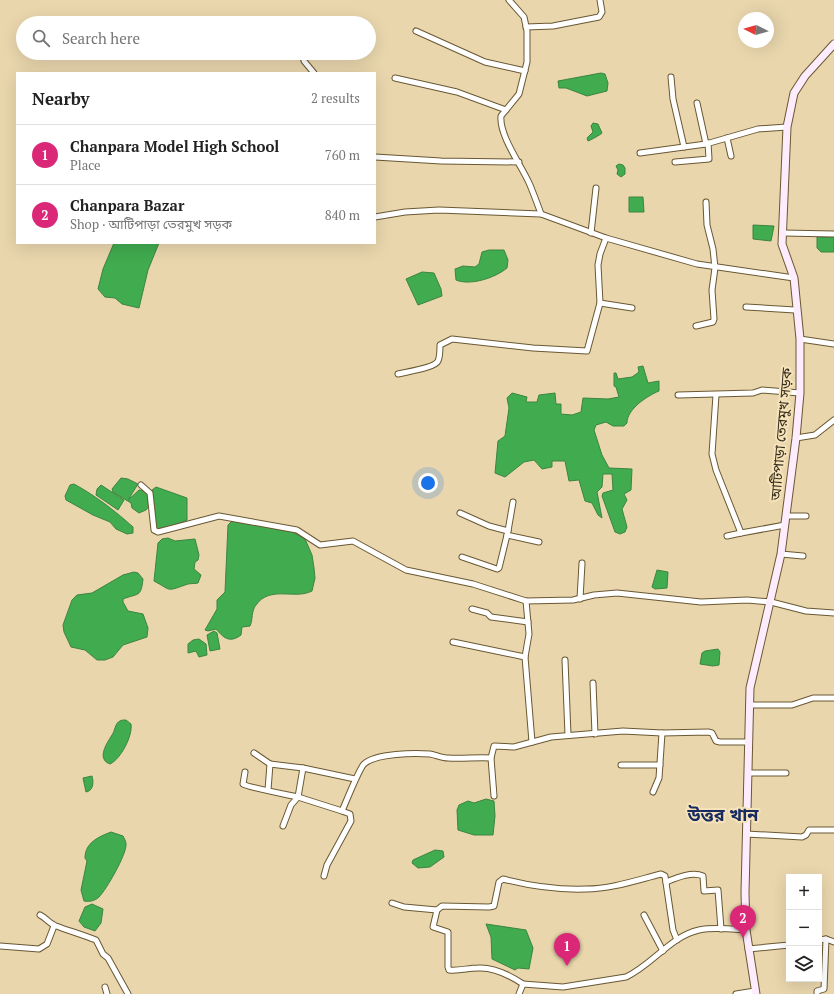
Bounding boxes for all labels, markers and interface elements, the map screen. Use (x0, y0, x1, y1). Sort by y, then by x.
north arrow (738, 12, 774, 48)
search box (16, 16, 376, 60)
icon: search (30, 27, 52, 49)
text: Search here (62, 28, 140, 48)
text: Nearby (32, 87, 90, 110)
text: 2 results (311, 89, 360, 107)
text: Chanpara Model High School (70, 136, 279, 156)
text: 1 (41, 146, 49, 164)
text: 760 m (325, 146, 360, 164)
text: Place (70, 156, 101, 174)
text: Chanpara Bazar (70, 195, 184, 215)
text: 2 (41, 206, 49, 224)
text: 840 m (325, 206, 360, 224)
text: Shop · আটিপাড়া তেরমুখ সড়ক (70, 215, 232, 233)
street label: আটিপাড়া তেরমুখ সড়ক (765, 366, 796, 502)
your location (418, 473, 438, 493)
district label: উত্তর খান (687, 802, 759, 826)
map controls (786, 874, 822, 982)
button: + (786, 874, 822, 910)
pin: 2 (730, 905, 756, 938)
button: − (786, 910, 822, 946)
pin: 1 (554, 933, 580, 966)
button: layers (786, 946, 822, 982)

